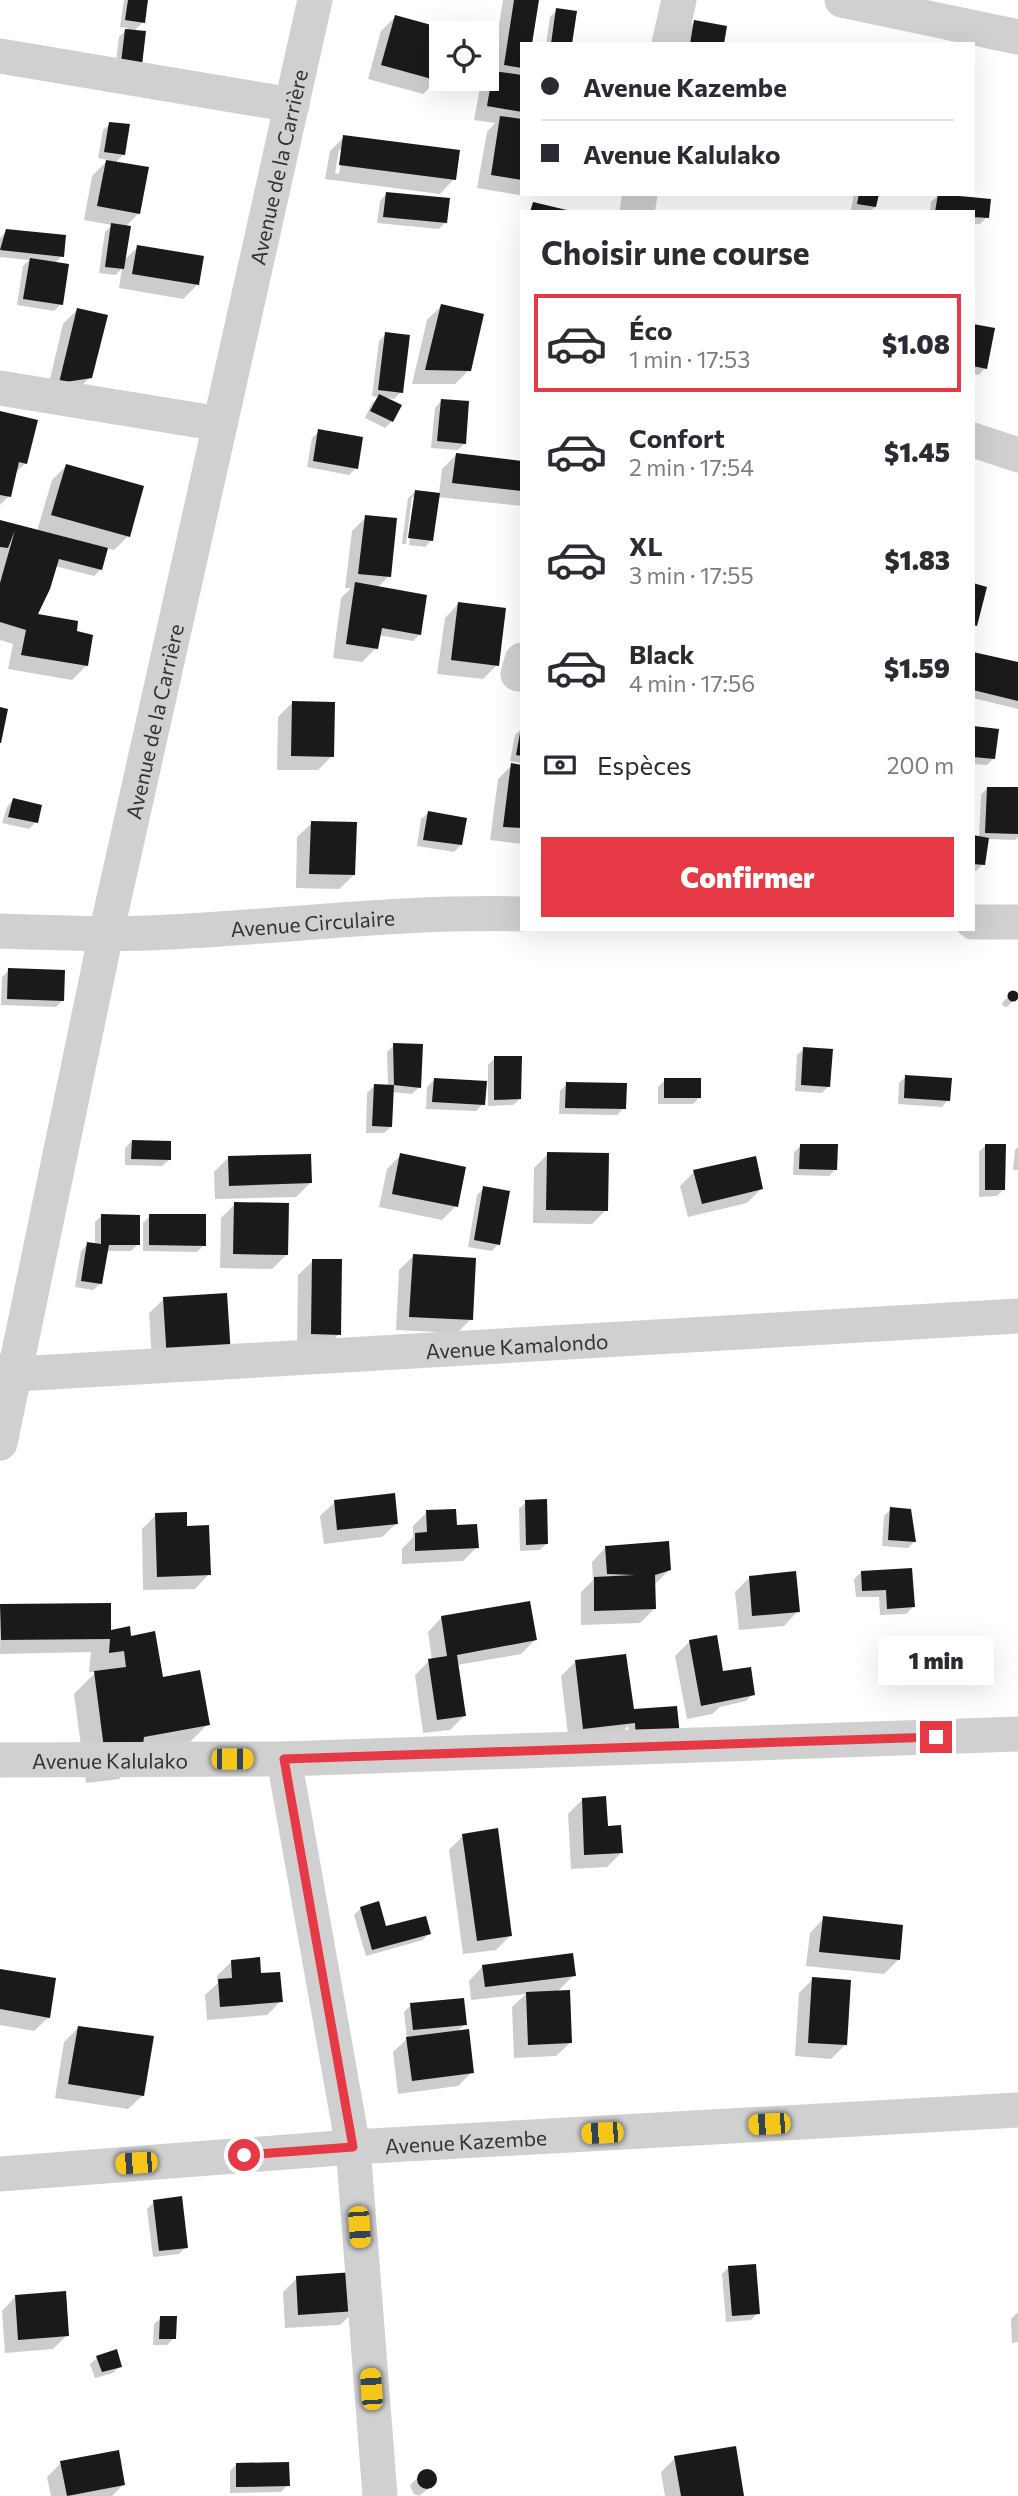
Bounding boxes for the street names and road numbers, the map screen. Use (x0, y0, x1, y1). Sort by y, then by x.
street label: Avenue de la Carrière (244, 67, 312, 267)
street label: Avenue de la Carrière (120, 621, 188, 821)
street label: Avenue Circulaire (230, 904, 396, 941)
street label: Avenue Kamalondo (425, 1327, 609, 1363)
street label: Avenue Kalulako (32, 1747, 188, 1772)
street label: Avenue Kazembe (384, 2124, 548, 2158)

